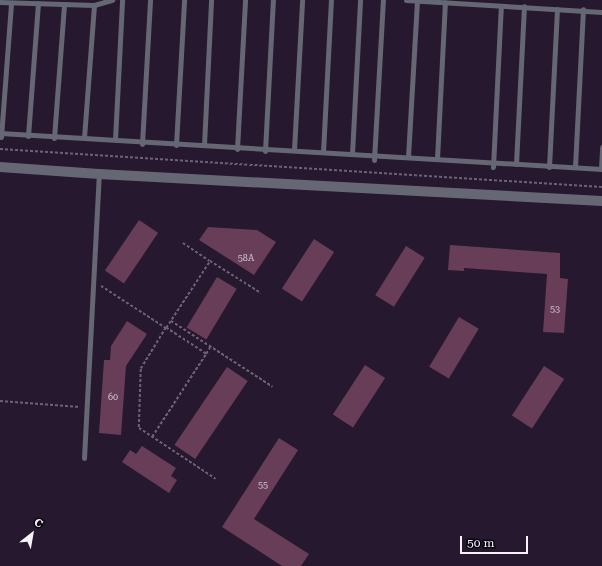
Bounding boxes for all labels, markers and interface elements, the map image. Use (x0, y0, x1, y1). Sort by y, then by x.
house number: 58А (238, 253, 254, 263)
house number: 53 (550, 304, 560, 314)
house number: 60 (108, 392, 118, 402)
house number: 55 (258, 480, 268, 490)
north arrow (12, 514, 52, 554)
text: С (32, 516, 45, 531)
scale bar (462, 528, 530, 554)
text: 50 m (467, 536, 494, 550)

